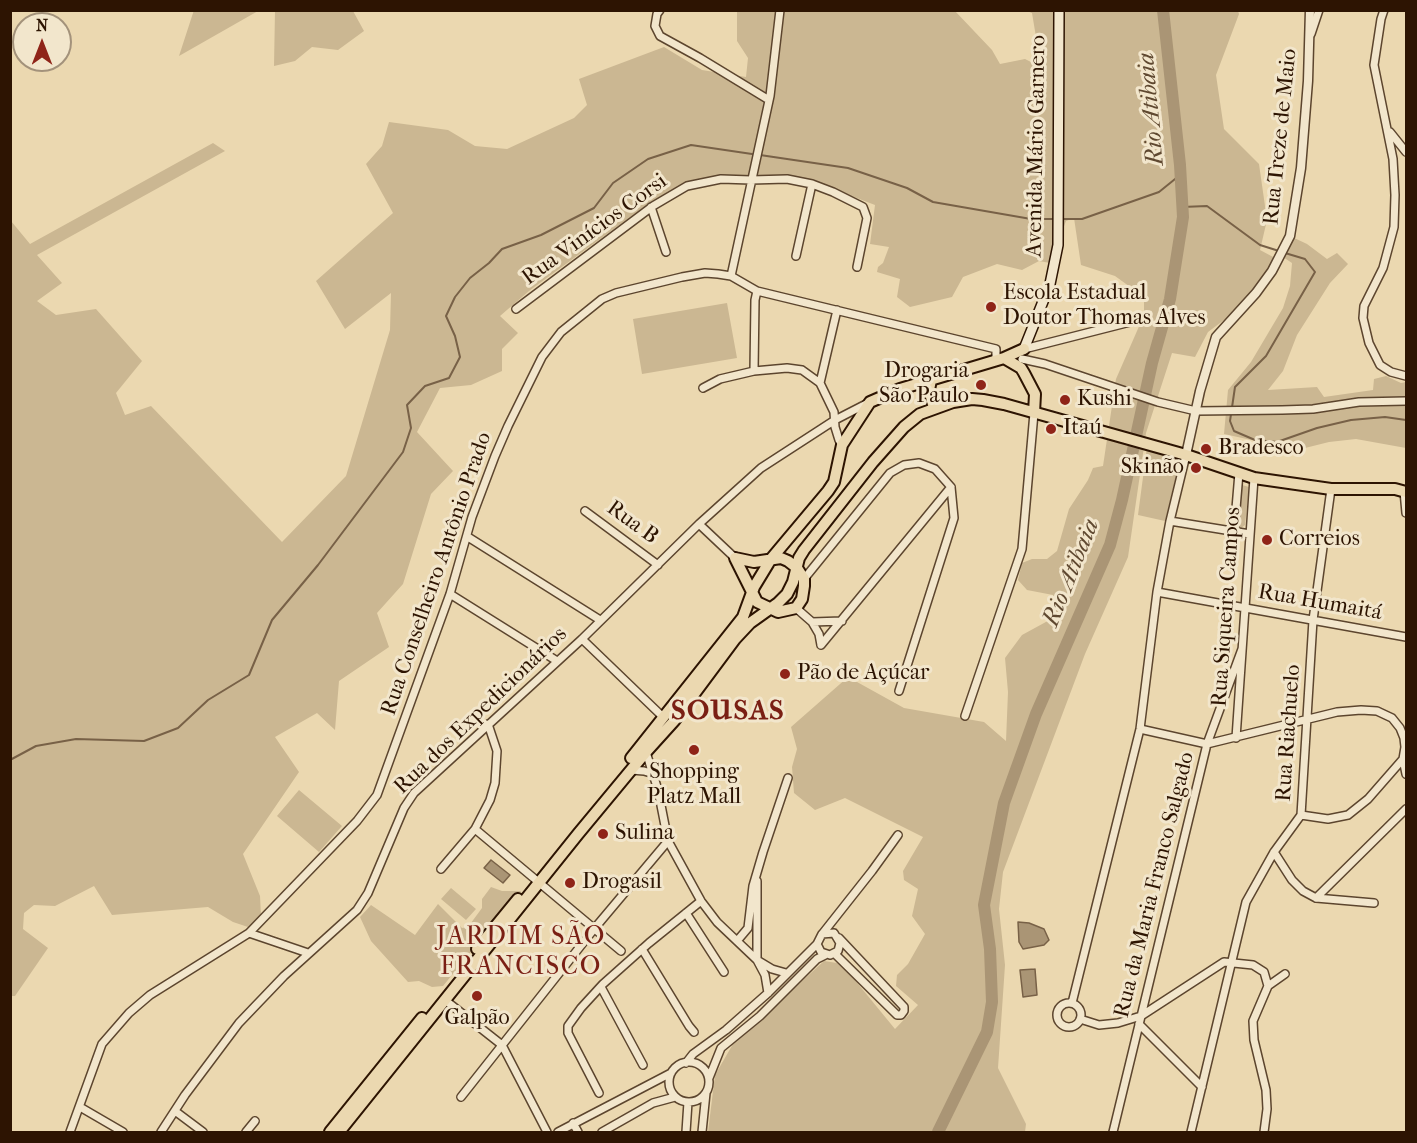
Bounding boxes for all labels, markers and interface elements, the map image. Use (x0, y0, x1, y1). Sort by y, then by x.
north arrow (12, 12, 72, 72)
text: N (36, 16, 48, 35)
street label: Avenida Mário Garnero (1022, 35, 1052, 257)
street label: Rua Treze de Maio (1259, 48, 1303, 226)
water label: Rio Atibaia (1133, 51, 1171, 167)
street label: Rua Vinícios Corsi (517, 169, 673, 291)
place label: Escola Estadual Doutor Thomas Alves (1003, 281, 1206, 332)
marker: Escola Estadual Doutor Thomas Alves (984, 300, 998, 314)
place label: Drogaria São Paulo (879, 359, 969, 410)
marker: Drogaria São Paulo (974, 378, 988, 392)
place label: Kushi (1077, 387, 1132, 413)
marker: Kushi (1058, 393, 1072, 407)
place label: Itaú (1063, 416, 1102, 442)
marker: Itaú (1044, 422, 1058, 436)
street label: Rua Conselheiro Antônio Prado (376, 429, 498, 719)
place label: Bradesco (1218, 436, 1304, 462)
marker: Bradesco (1199, 442, 1213, 456)
place label: Skinão (1121, 455, 1184, 481)
marker: Skinão (1189, 461, 1203, 475)
street label: Rua B (601, 495, 663, 551)
street label: Rua Siqueira Campos (1207, 506, 1247, 708)
water label: Rio Atibaia (1037, 515, 1107, 631)
place label: Correios (1279, 527, 1360, 553)
marker: Correios (1260, 533, 1274, 547)
street label: Rua Humaitá (1256, 579, 1384, 627)
street label: Rua dos Expedicionários (389, 622, 573, 800)
place label: Pão de Açúcar (797, 661, 929, 687)
street label: Rua Riachuelo (1271, 664, 1307, 802)
marker: Pão de Açúcar (778, 667, 792, 681)
district label: SOUSAS (671, 695, 785, 729)
marker: Shopping Platz Mall (687, 743, 701, 757)
street label: Rua da Maria Franco Salgado (1109, 749, 1201, 1021)
place label: Shopping Platz Mall (647, 760, 741, 812)
place label: Sulina (615, 821, 674, 847)
marker: Sulina (596, 827, 610, 841)
place label: Drogasil (582, 870, 662, 896)
marker: Drogasil (563, 876, 577, 890)
district label: JARDIM SÃO FRANCISCO (436, 922, 606, 984)
marker: Galpão (470, 989, 484, 1003)
place label: Galpão (444, 1006, 510, 1032)

